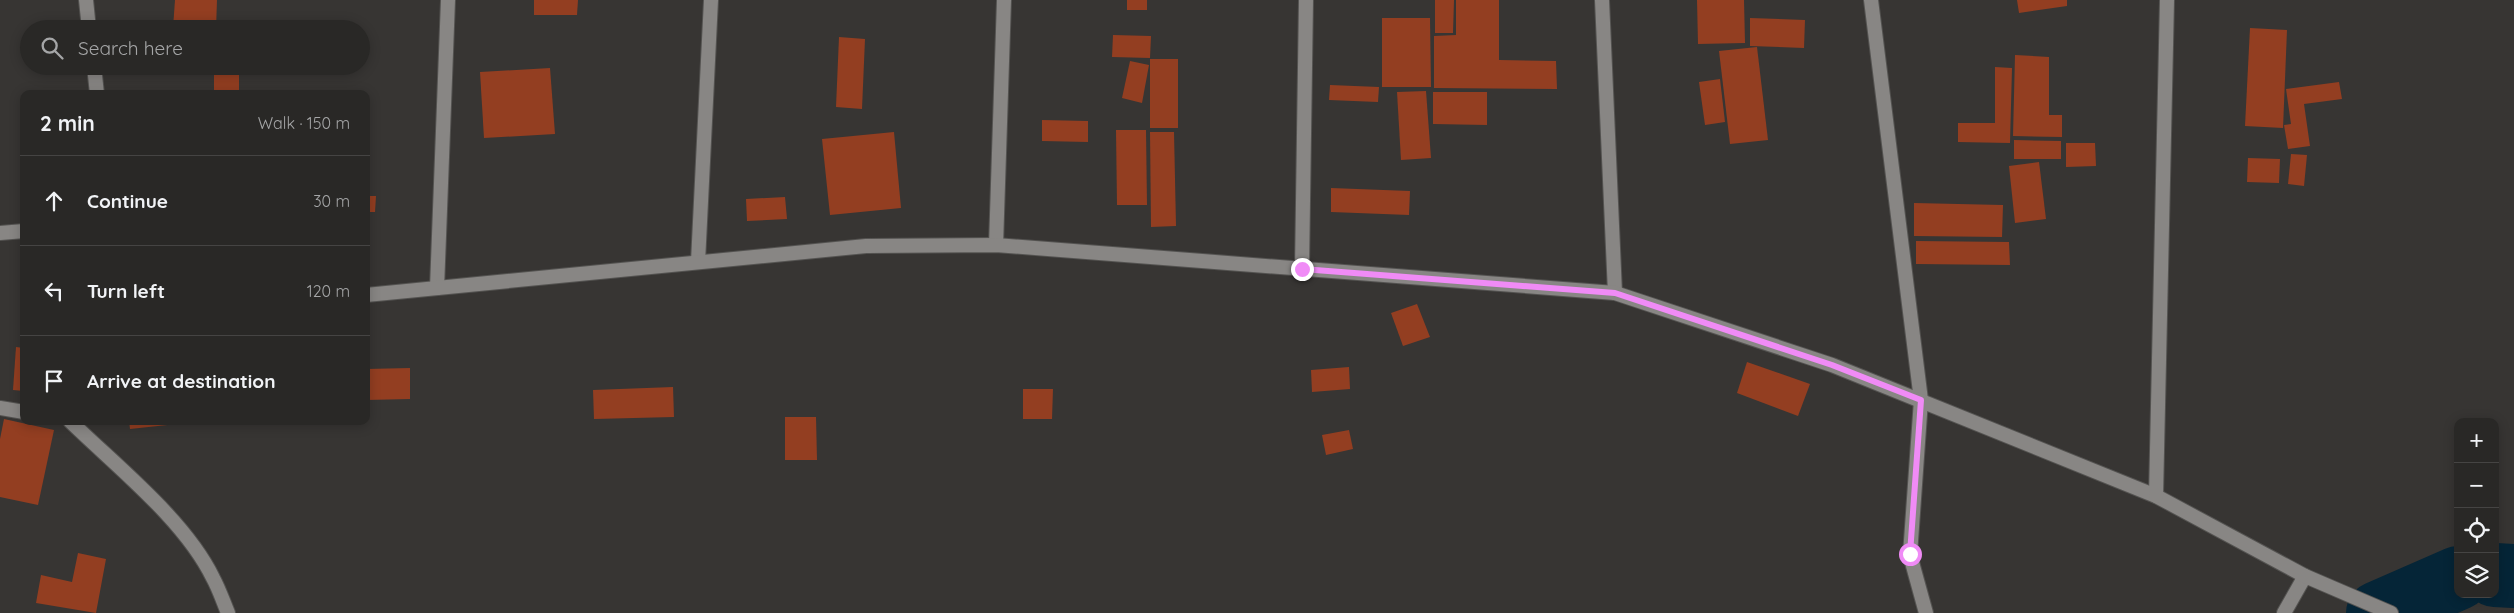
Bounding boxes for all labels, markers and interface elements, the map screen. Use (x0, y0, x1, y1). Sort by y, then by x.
search box (20, 20, 370, 75)
icon: search (38, 34, 66, 62)
text: Search here (78, 36, 183, 60)
text: 2 min (40, 110, 95, 136)
text: Walk · 150 m (258, 113, 350, 133)
icon: ahead (40, 187, 68, 215)
text: Continue (87, 189, 168, 213)
text: 30 m (313, 191, 350, 211)
route end (1291, 258, 1314, 281)
icon: left (40, 277, 68, 305)
text: Turn left (87, 279, 165, 303)
text: 120 m (307, 281, 350, 301)
icon: arrive (40, 367, 68, 395)
text: Arrive at destination (87, 369, 276, 393)
map controls (2454, 418, 2499, 598)
button: + (2454, 418, 2499, 463)
button: − (2454, 463, 2499, 508)
button: locate (2454, 508, 2499, 553)
route start (1899, 543, 1922, 566)
button: layers (2454, 553, 2499, 598)

